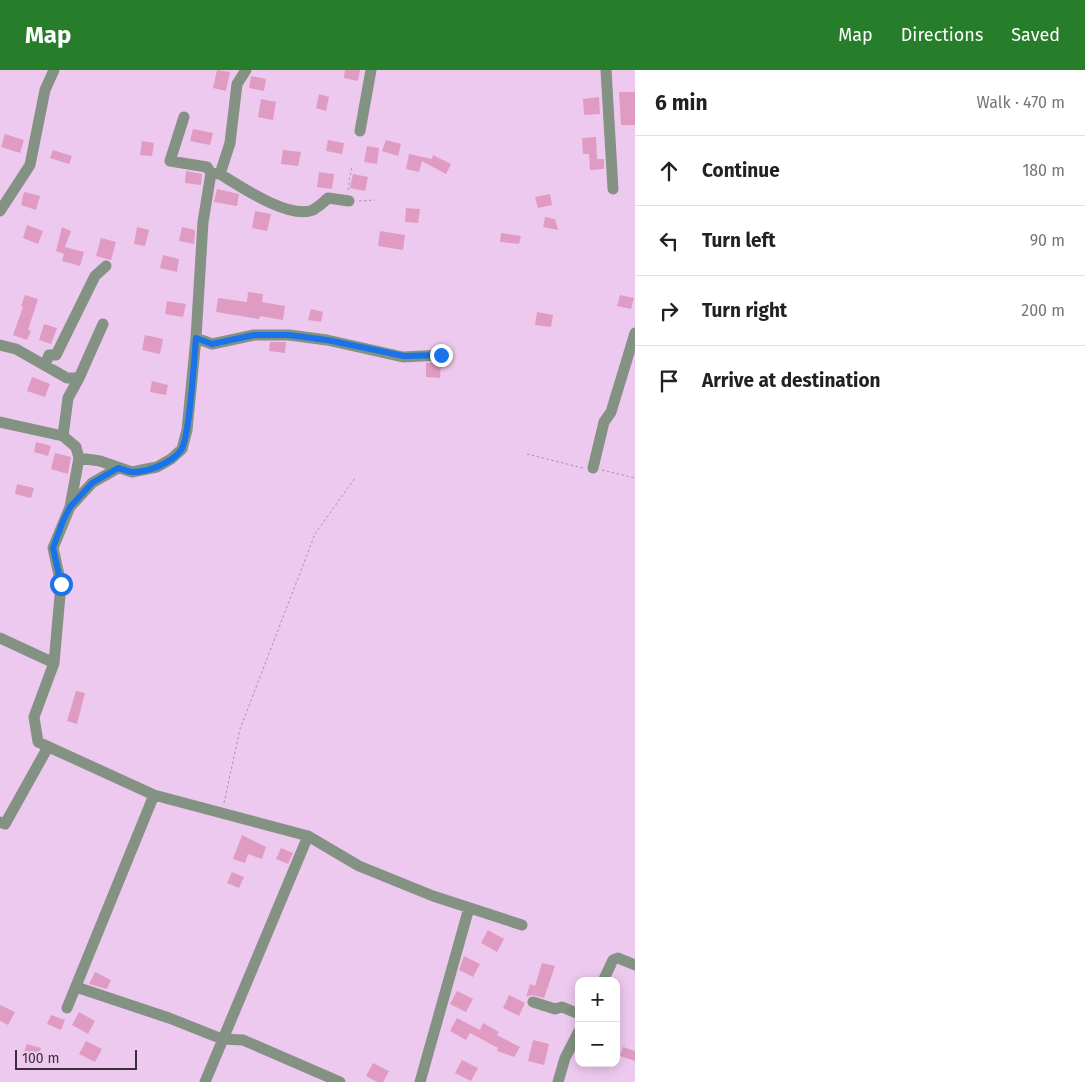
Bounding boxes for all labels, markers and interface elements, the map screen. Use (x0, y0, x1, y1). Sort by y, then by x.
text: Map (25, 21, 71, 49)
text: Map (838, 24, 873, 46)
text: Directions (901, 24, 983, 46)
text: Saved (1011, 24, 1060, 46)
text: 6 min (655, 90, 708, 116)
text: Walk · 470 m (977, 93, 1065, 112)
icon: ahead (655, 157, 683, 185)
text: Continue (702, 159, 780, 182)
text: 180 m (1022, 161, 1065, 180)
icon: left (655, 227, 683, 255)
text: Turn left (702, 229, 776, 252)
text: 90 m (1030, 231, 1065, 250)
icon: right (655, 297, 683, 325)
text: Turn right (702, 299, 787, 322)
text: 200 m (1021, 301, 1065, 320)
route end (430, 344, 453, 367)
icon: arrive (655, 367, 683, 395)
text: Arrive at destination (702, 369, 881, 392)
route start (50, 573, 73, 596)
map controls (575, 977, 620, 1067)
button: + (575, 977, 620, 1022)
button: − (575, 1022, 620, 1067)
scale bar (15, 1047, 138, 1070)
text: 100 m (22, 1050, 59, 1067)

